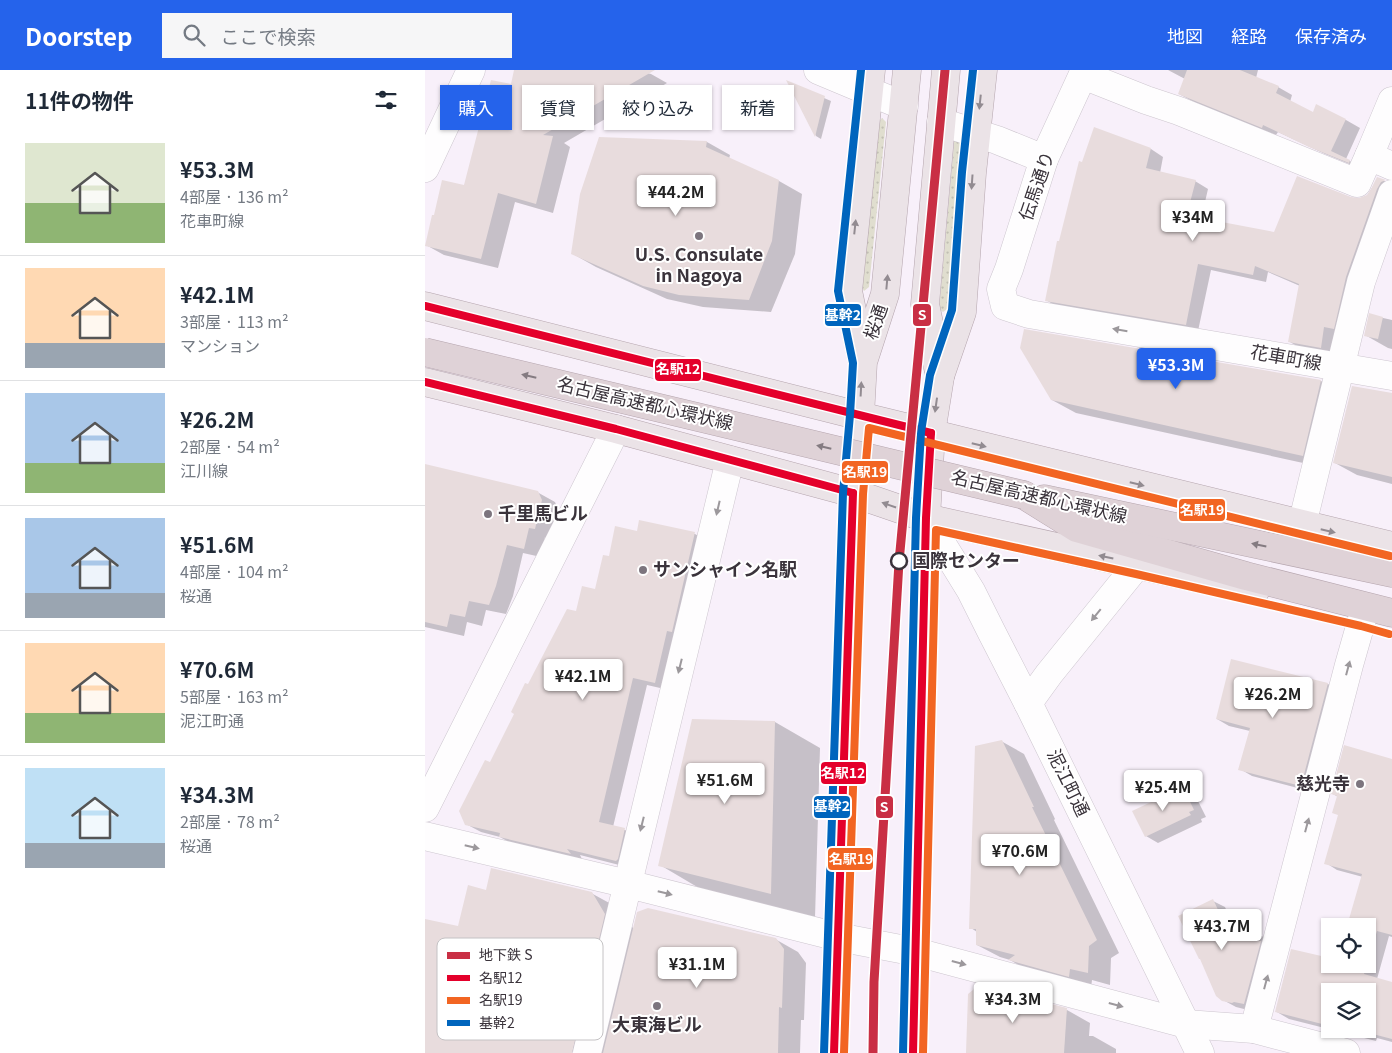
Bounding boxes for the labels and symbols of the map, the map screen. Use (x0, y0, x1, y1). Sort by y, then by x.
one-way arrow (976, 94, 984, 110)
street label: 伝馬通り (1011, 147, 1059, 224)
pin: ¥44.2M (635, 174, 717, 217)
one-way arrow (967, 174, 975, 190)
pin: ¥34M (1163, 200, 1223, 242)
one-way arrow (851, 219, 859, 235)
marker: U.S. Consulate in Nagoya (693, 230, 705, 242)
place label: U.S. Consulate in Nagoya (635, 240, 763, 287)
one-way arrow (883, 273, 891, 289)
street label: 桜通 (856, 300, 892, 343)
line badge: 基幹2 (824, 303, 862, 327)
line badge: S (912, 303, 932, 327)
text: 基幹2 (825, 304, 861, 324)
text: S (918, 304, 927, 324)
one-way arrow (1111, 325, 1127, 333)
street label: 花車町線 (1249, 337, 1324, 375)
pin: ¥53.3M (1135, 348, 1217, 390)
line badge: 名駅12 (654, 358, 702, 382)
text: 名駅12 (656, 358, 700, 378)
street label: 名古屋高速都心環状線 (555, 369, 736, 435)
one-way arrow (522, 372, 537, 380)
one-way arrow (858, 381, 866, 397)
one-way arrow (931, 398, 939, 414)
one-way arrow (971, 441, 986, 449)
one-way arrow (816, 443, 831, 451)
line badge: 名駅19 (841, 460, 889, 484)
text: 名駅19 (843, 461, 887, 481)
street label: 名古屋高速都心環状線 (949, 462, 1130, 528)
one-way arrow (1129, 480, 1144, 488)
line badge: 名駅19 (1178, 498, 1226, 522)
place label: 千里馬ビル (498, 499, 588, 525)
text: 名駅19 (1180, 499, 1224, 519)
one-way arrow (714, 500, 722, 515)
one-way arrow (881, 501, 896, 509)
marker: 千里馬ビル (482, 508, 494, 520)
one-way arrow (1321, 527, 1336, 535)
one-way arrow (1251, 541, 1266, 549)
place label: 国際センター (912, 546, 1020, 572)
marker: 国際センター (890, 552, 908, 570)
one-way arrow (1098, 553, 1114, 561)
place label: サンシャイン名駅 (653, 555, 797, 581)
marker: サンシャイン名駅 (637, 564, 649, 576)
one-way arrow (1091, 609, 1102, 622)
pin: ¥42.1M (542, 658, 624, 701)
one-way arrow (676, 658, 684, 673)
one-way arrow (1345, 660, 1353, 675)
pin: ¥26.2M (1232, 676, 1314, 719)
street label: 泥江町通 (1042, 744, 1097, 820)
line badge: 名駅12 (820, 761, 867, 785)
pin: ¥51.6M (684, 762, 766, 805)
text: 名駅12 (821, 762, 865, 782)
place label: 慈光寺 (1296, 769, 1350, 795)
pin: ¥25.4M (1122, 770, 1204, 812)
marker: 慈光寺 (1354, 778, 1366, 790)
line badge: 基幹2 (813, 795, 851, 819)
text: 基幹2 (814, 795, 850, 815)
line badge: S (875, 795, 894, 819)
text: S (880, 796, 889, 816)
one-way arrow (638, 816, 646, 831)
one-way arrow (1303, 818, 1311, 833)
pin: ¥70.6M (979, 834, 1061, 876)
one-way arrow (465, 843, 480, 851)
line badge: 名駅19 (827, 847, 874, 871)
text: 名駅19 (829, 848, 873, 868)
one-way arrow (657, 889, 672, 897)
pin: ¥43.7M (1181, 908, 1263, 951)
legend (437, 938, 603, 1040)
text: 地下鉄 S (479, 944, 532, 964)
pin: ¥31.1M (656, 946, 738, 989)
one-way arrow (951, 960, 966, 968)
text: 名駅12 (479, 967, 523, 987)
one-way arrow (1262, 975, 1270, 990)
pin: ¥34.3M (972, 982, 1054, 1024)
text: 名駅19 (479, 989, 523, 1009)
marker: 大東海ビル (651, 1000, 663, 1012)
one-way arrow (1108, 1001, 1123, 1009)
place label: 大東海ビル (612, 1010, 702, 1036)
text: 基幹2 (479, 1012, 515, 1032)

